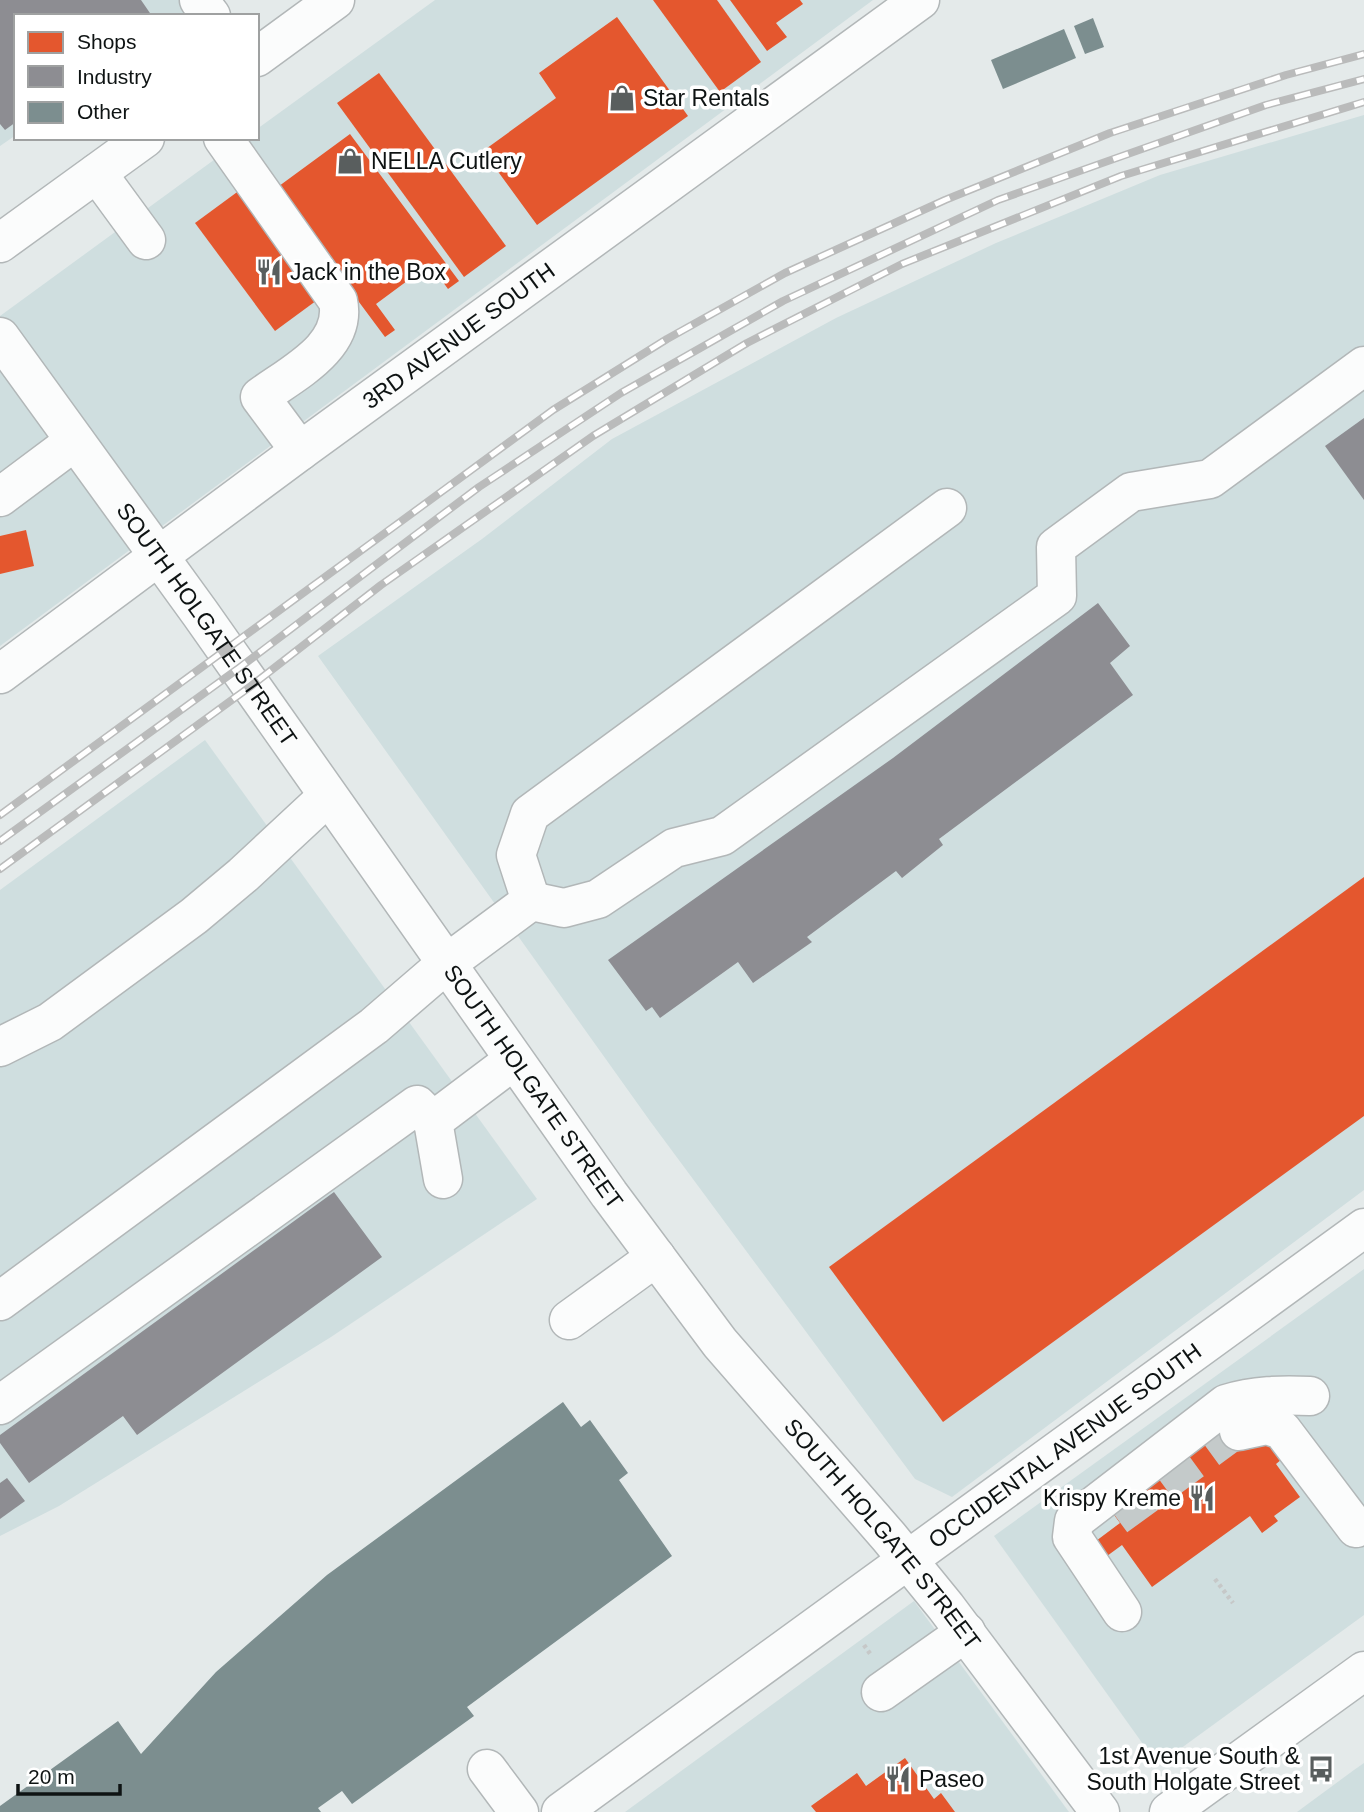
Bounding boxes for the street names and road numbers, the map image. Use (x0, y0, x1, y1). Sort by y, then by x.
street label: 3RD AVENUE SOUTH (358, 257, 560, 414)
street label: SOUTH HOLGATE STREET (111, 498, 302, 751)
street label: SOUTH HOLGATE STREET (439, 960, 628, 1214)
street label: OCCIDENTAL AVENUE SOUTH (923, 1338, 1206, 1553)
street label: SOUTH HOLGATE STREET (779, 1413, 986, 1654)

